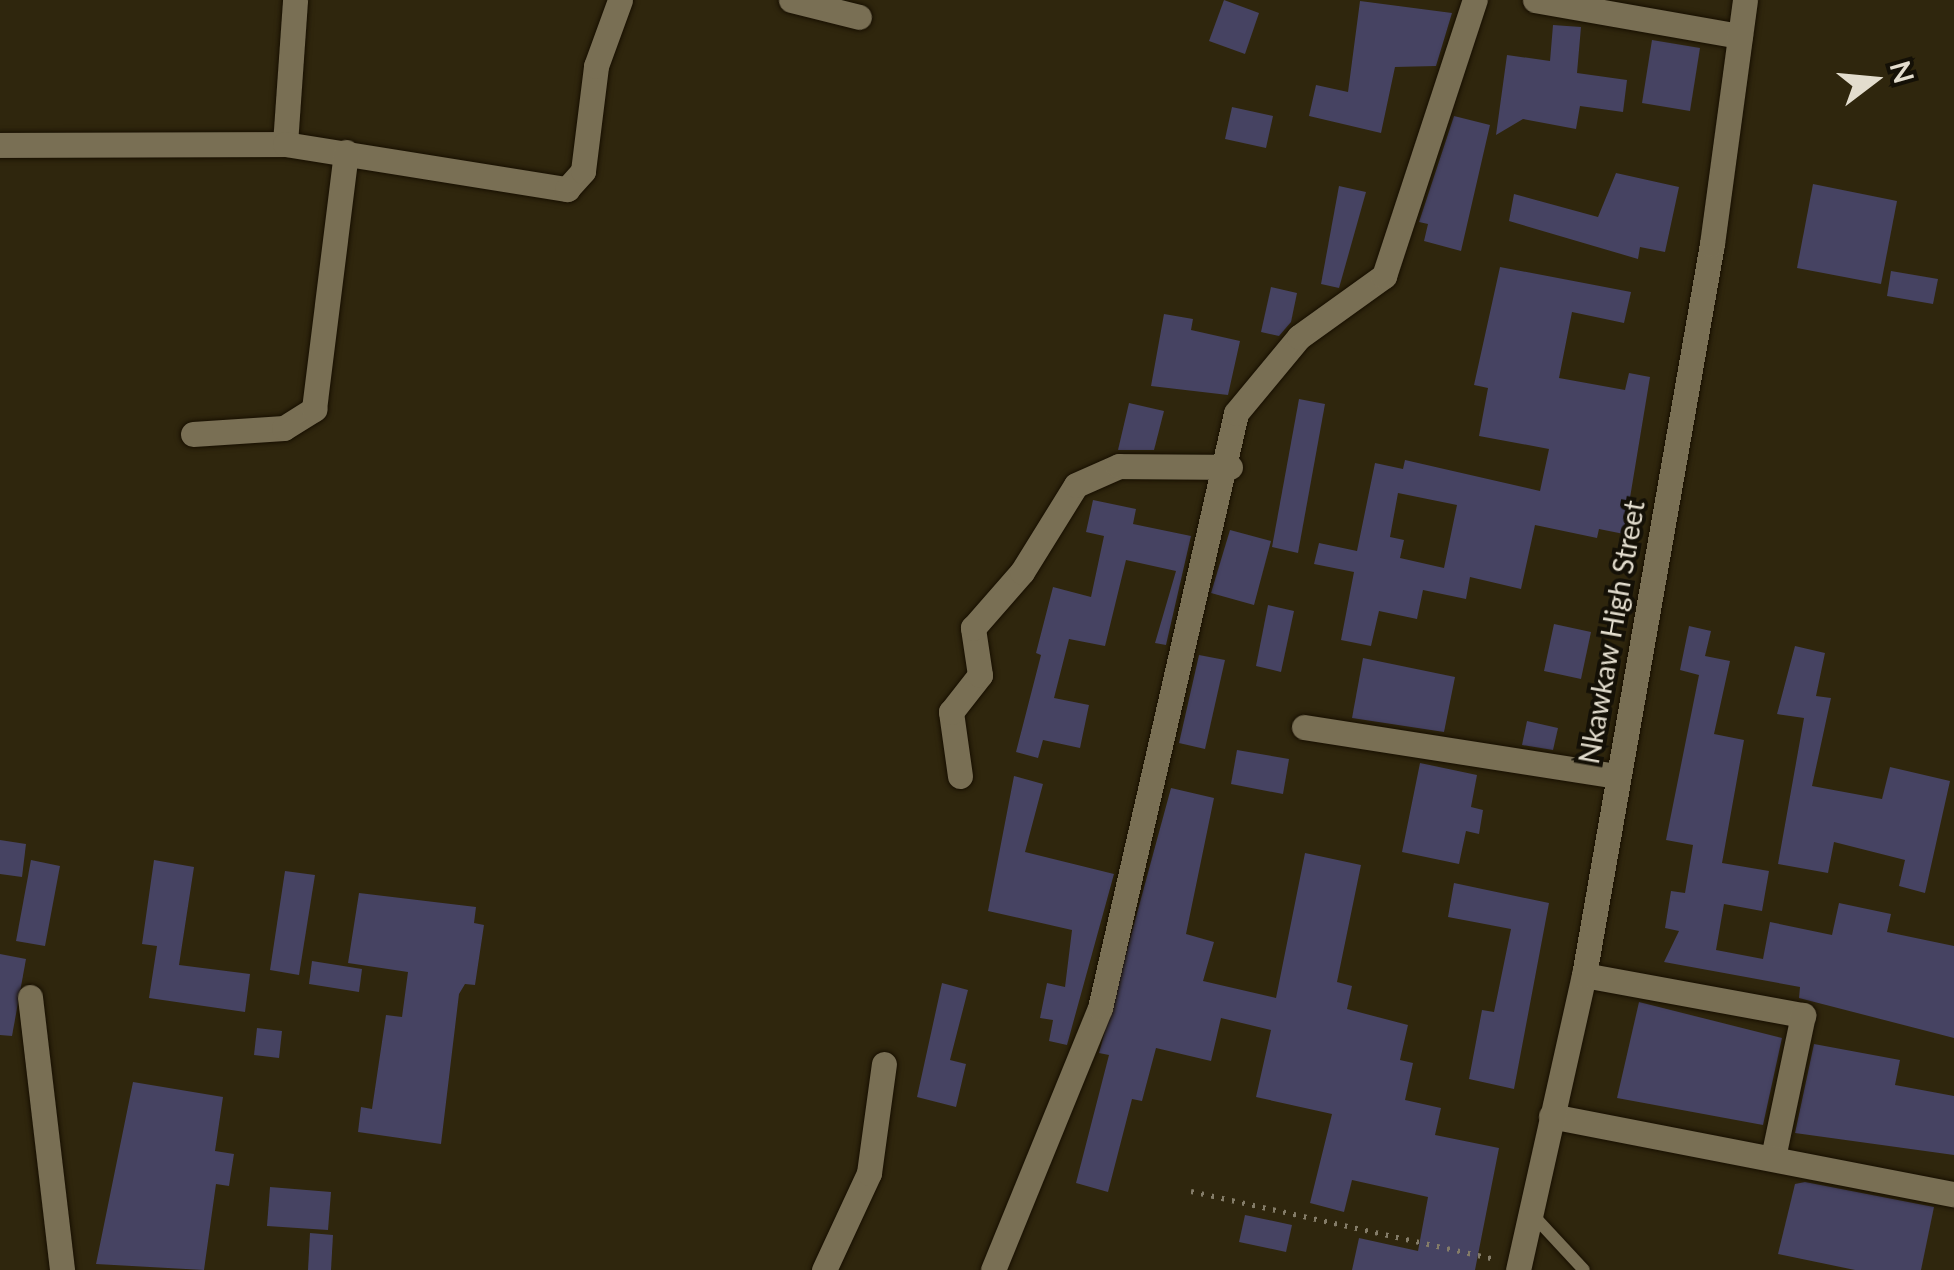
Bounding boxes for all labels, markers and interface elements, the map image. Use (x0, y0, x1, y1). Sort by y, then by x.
north arrow (1824, 30, 1924, 130)
text: N (1884, 57, 1922, 87)
street label: Nkawkaw High Street (1571, 497, 1651, 767)

